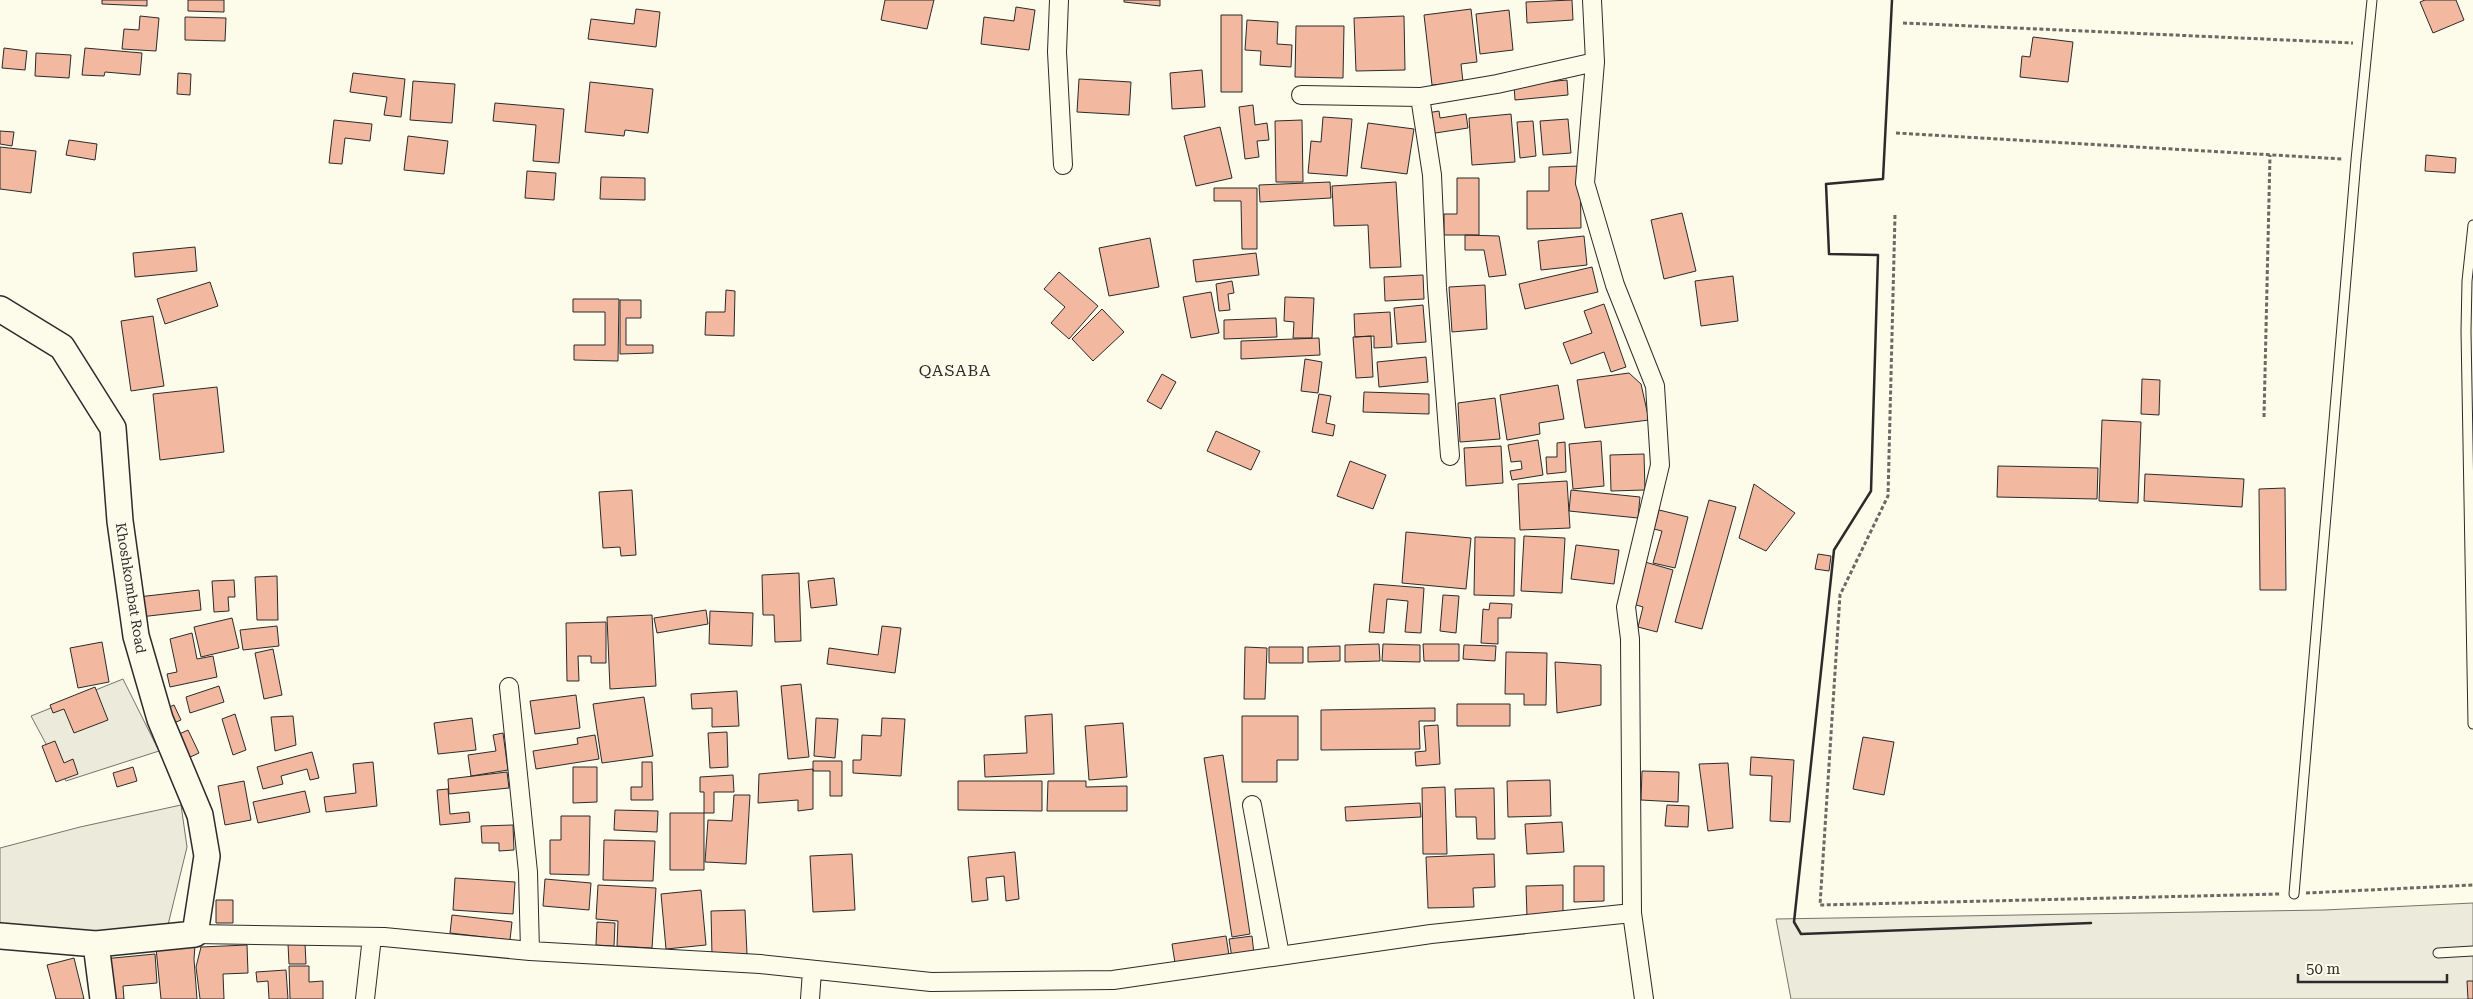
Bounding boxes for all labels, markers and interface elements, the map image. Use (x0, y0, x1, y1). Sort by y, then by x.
district label: QASABA (919, 361, 991, 380)
street label: Khoshkombat Road (113, 521, 149, 655)
scale bar (2298, 952, 2447, 984)
text: 50 m (2306, 960, 2341, 978)

